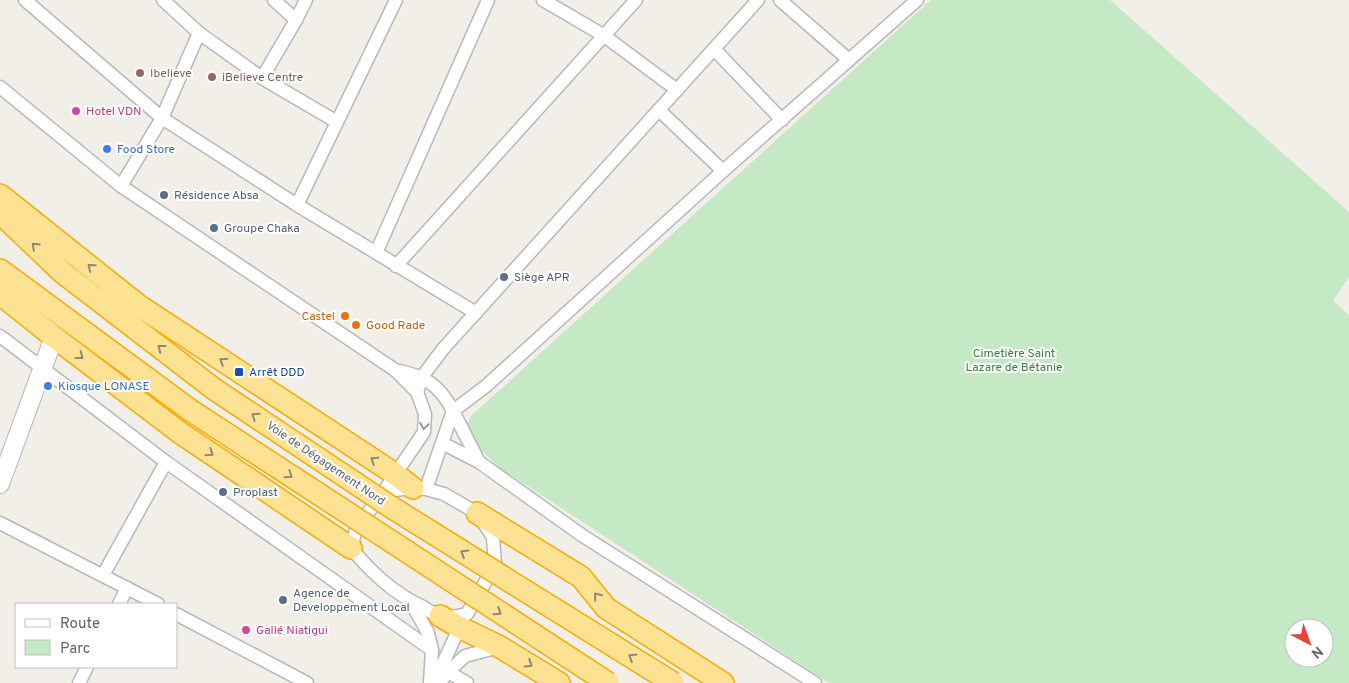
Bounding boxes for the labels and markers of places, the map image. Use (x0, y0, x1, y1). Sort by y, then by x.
place label: Ibelieve (150, 66, 192, 82)
marker: Ibelieve (134, 67, 146, 79)
place label: iBelieve Centre (222, 70, 303, 86)
marker: iBelieve Centre (206, 71, 218, 83)
place label: Hotel VDN (86, 104, 142, 120)
marker: Hotel VDN (70, 105, 82, 117)
place label: Food Store (117, 142, 175, 158)
marker: Food Store (101, 143, 113, 155)
place label: Résidence Absa (174, 188, 259, 204)
marker: Résidence Absa (158, 189, 170, 201)
place label: Groupe Chaka (224, 221, 300, 237)
marker: Groupe Chaka (208, 222, 220, 234)
place label: Siège APR (514, 270, 570, 286)
marker: Siège APR (498, 271, 510, 283)
place label: Castel (301, 309, 335, 325)
marker: Castel (339, 310, 351, 322)
place label: Good Rade (366, 318, 425, 334)
marker: Good Rade (350, 319, 362, 331)
place label: Arrêt DDD (249, 365, 305, 381)
marker: Arrêt DDD (233, 366, 245, 378)
place label: Kiosque LONASE (58, 379, 150, 395)
marker: Kiosque LONASE (42, 380, 54, 392)
place label: Proplast (233, 485, 278, 501)
marker: Proplast (217, 486, 229, 498)
place label: Agence de Developpement Local (293, 586, 410, 616)
marker: Agence de Developpement Local (277, 594, 289, 606)
place label: Gallé Niatigui (256, 623, 328, 639)
marker: Gallé Niatigui (240, 624, 252, 636)

